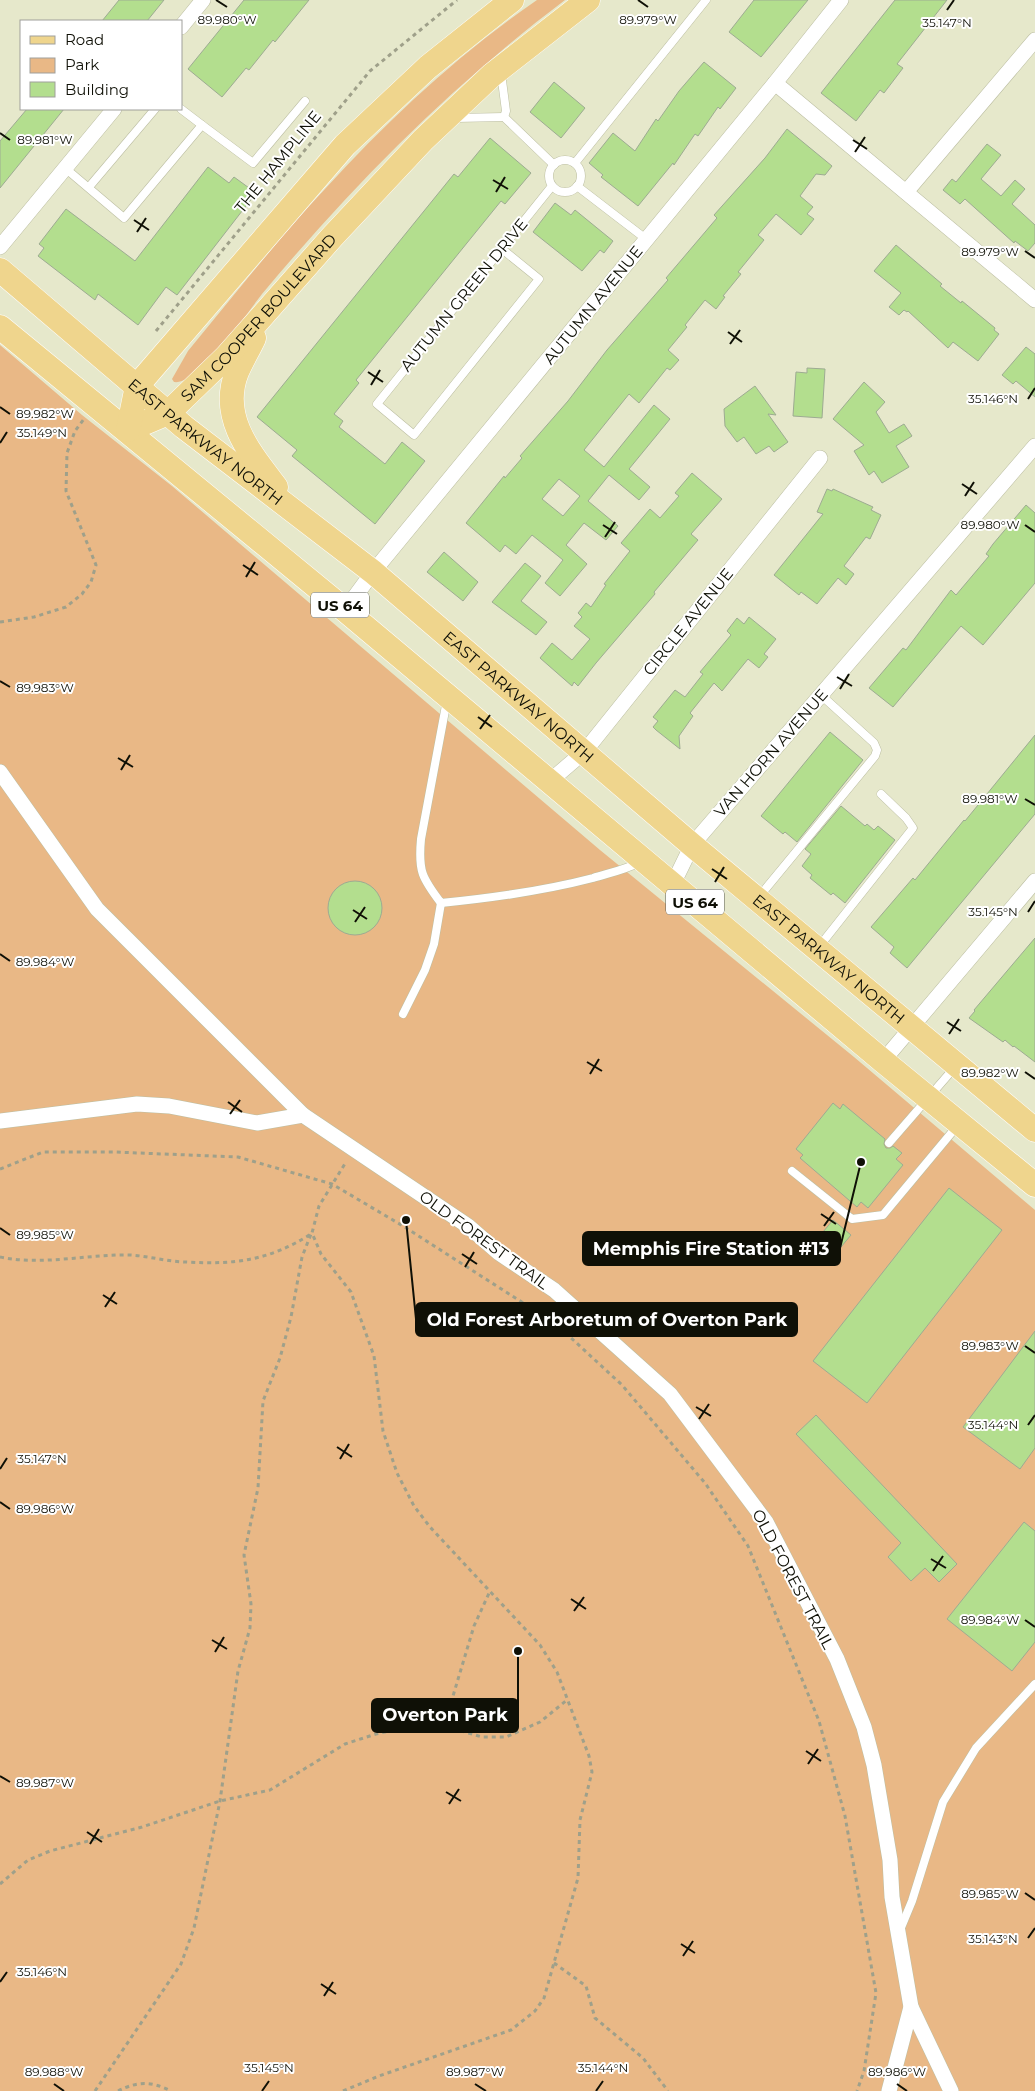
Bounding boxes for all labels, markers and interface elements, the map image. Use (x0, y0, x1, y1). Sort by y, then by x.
text: 89.980°W (197, 12, 257, 27)
text: 89.979°W (619, 12, 677, 27)
text: 35.147°N (922, 15, 972, 30)
legend (20, 20, 182, 110)
text: Road (65, 30, 104, 49)
text: Park (65, 55, 99, 74)
text: Building (65, 80, 129, 99)
street label: THE HAMPLINE (231, 107, 325, 217)
text: 89.981°W (17, 132, 73, 147)
street label: AUTUMN GREEN DRIVE (396, 215, 532, 375)
street label: SAM COOPER BOULEVARD (176, 230, 340, 405)
street label: AUTUMN AVENUE (539, 242, 647, 368)
text: 89.979°W (961, 244, 1019, 259)
street label: EAST PARKWAY NORTH (125, 374, 287, 509)
text: 35.146°N (968, 391, 1018, 406)
text: 89.982°W (16, 406, 74, 421)
text: 35.149°N (17, 425, 67, 440)
text: 89.980°W (960, 517, 1020, 532)
street label: CIRCLE AVENUE (639, 565, 737, 679)
road number: US 64 (311, 592, 369, 618)
street label: EAST PARKWAY NORTH (440, 627, 598, 767)
text: 89.983°W (16, 680, 74, 695)
street label: VAN HORN AVENUE (710, 685, 832, 821)
text: 89.981°W (962, 791, 1018, 806)
road number: US 64 (666, 890, 724, 914)
street label: EAST PARKWAY NORTH (749, 890, 909, 1028)
text: 35.145°N (968, 904, 1018, 919)
text: 89.984°W (16, 954, 74, 969)
text: 89.982°W (961, 1065, 1019, 1080)
street label: OLD FOREST TRAIL (416, 1187, 553, 1294)
text: 89.985°W (16, 1227, 74, 1242)
callout: Memphis Fire Station #13 (583, 1232, 840, 1265)
text: Memphis Fire Station #13 (593, 1238, 830, 1260)
callout: Old Forest Arboretum of Overton Park (416, 1303, 797, 1336)
text: Old Forest Arboretum of Overton Park (427, 1309, 788, 1331)
text: 89.983°W (961, 1338, 1019, 1353)
text: 35.144°N (968, 1417, 1018, 1432)
text: 35.147°N (17, 1451, 67, 1466)
text: 89.986°W (16, 1501, 74, 1516)
street label: OLD FOREST TRAIL (748, 1506, 838, 1653)
text: 89.984°W (961, 1612, 1019, 1627)
callout: Overton Park (372, 1699, 518, 1732)
text: Overton Park (382, 1704, 508, 1726)
text: 89.987°W (16, 1775, 74, 1790)
text: 89.985°W (961, 1886, 1019, 1901)
text: 35.143°N (968, 1931, 1018, 1946)
text: 35.146°N (17, 1964, 67, 1979)
text: 35.145°N (244, 2060, 294, 2075)
text: 35.144°N (578, 2060, 628, 2075)
text: 89.988°W (25, 2064, 83, 2079)
text: 89.987°W (446, 2064, 504, 2079)
text: 89.986°W (868, 2064, 926, 2079)

